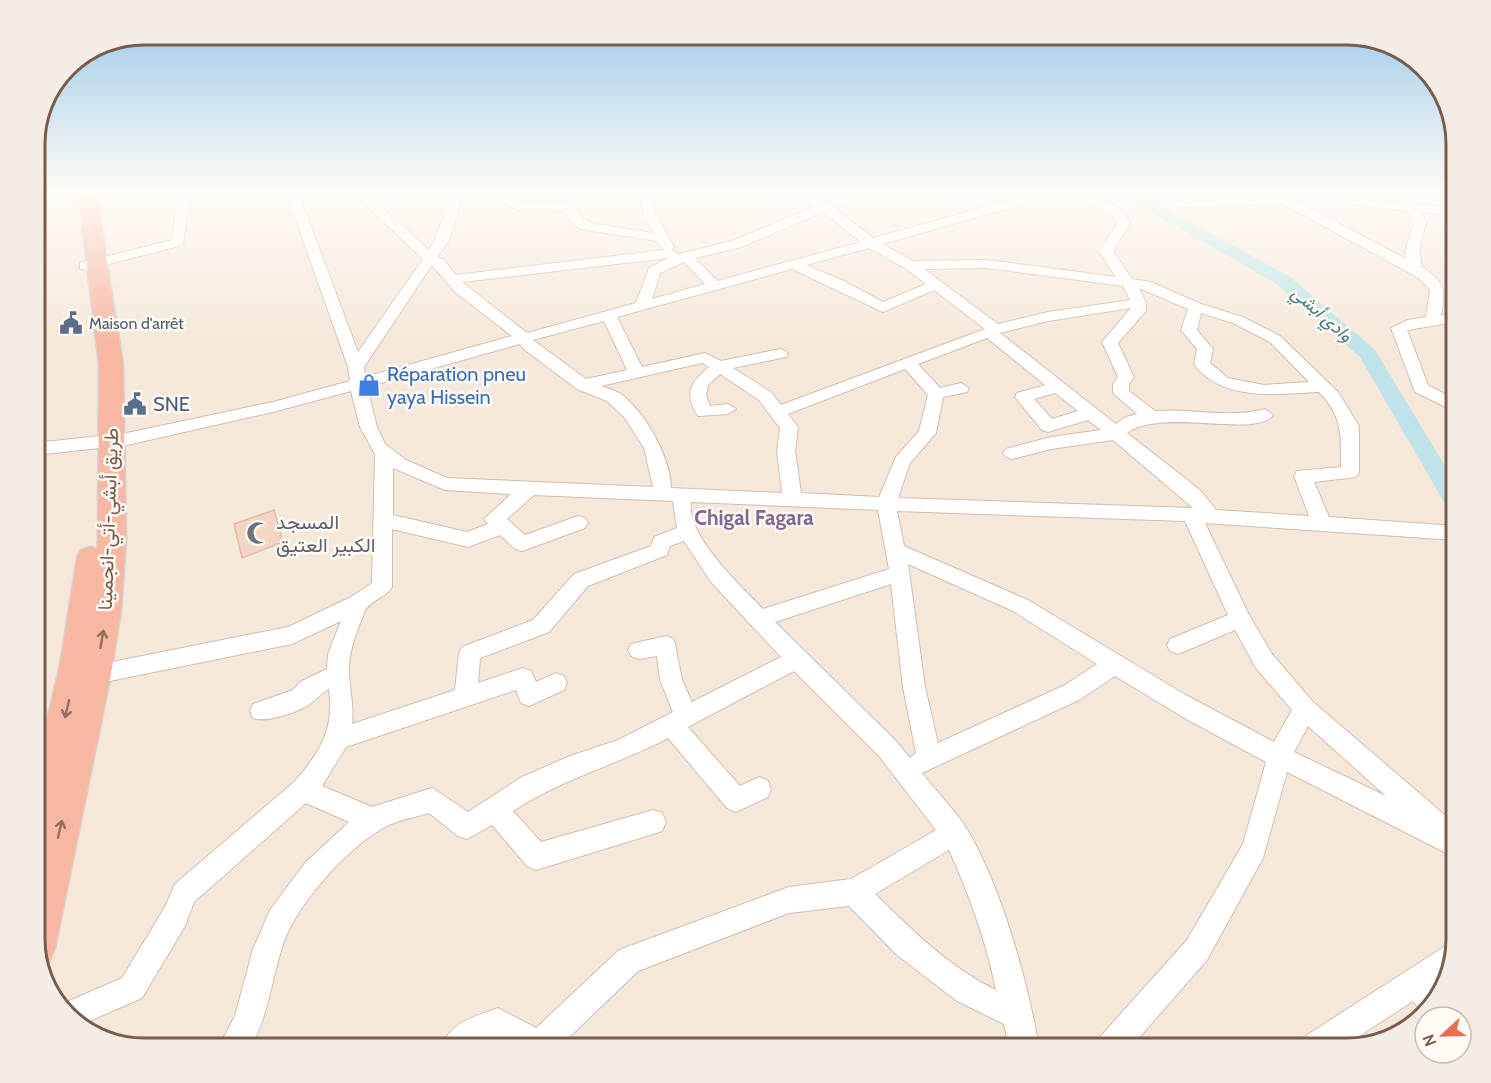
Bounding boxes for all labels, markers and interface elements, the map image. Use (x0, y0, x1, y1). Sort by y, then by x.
water label: وادي أبشي (1284, 282, 1357, 349)
public building icon: Maison d'arrêt (58, 310, 84, 336)
place label: Maison d'arrêt (89, 314, 184, 333)
place label: Réparation pneu yaya Hissein (387, 362, 526, 409)
shop icon: Réparation pneu yaya Hissein (356, 372, 382, 398)
public building icon: SNE (122, 391, 148, 417)
place label: SNE (153, 392, 190, 416)
street label: طريق أبشي-أتي-انجمينا (93, 427, 128, 611)
district label: Chigal Fagara (694, 505, 814, 530)
place label: المسجد الكبير العتيق (276, 510, 375, 558)
mosque icon: المسجد الكبير العتيق (245, 520, 271, 546)
one-way arrow (96, 629, 107, 649)
one-way arrow (61, 699, 73, 718)
one-way arrow (55, 820, 67, 839)
north arrow (1413, 1005, 1473, 1065)
text: N (1419, 1032, 1440, 1049)

